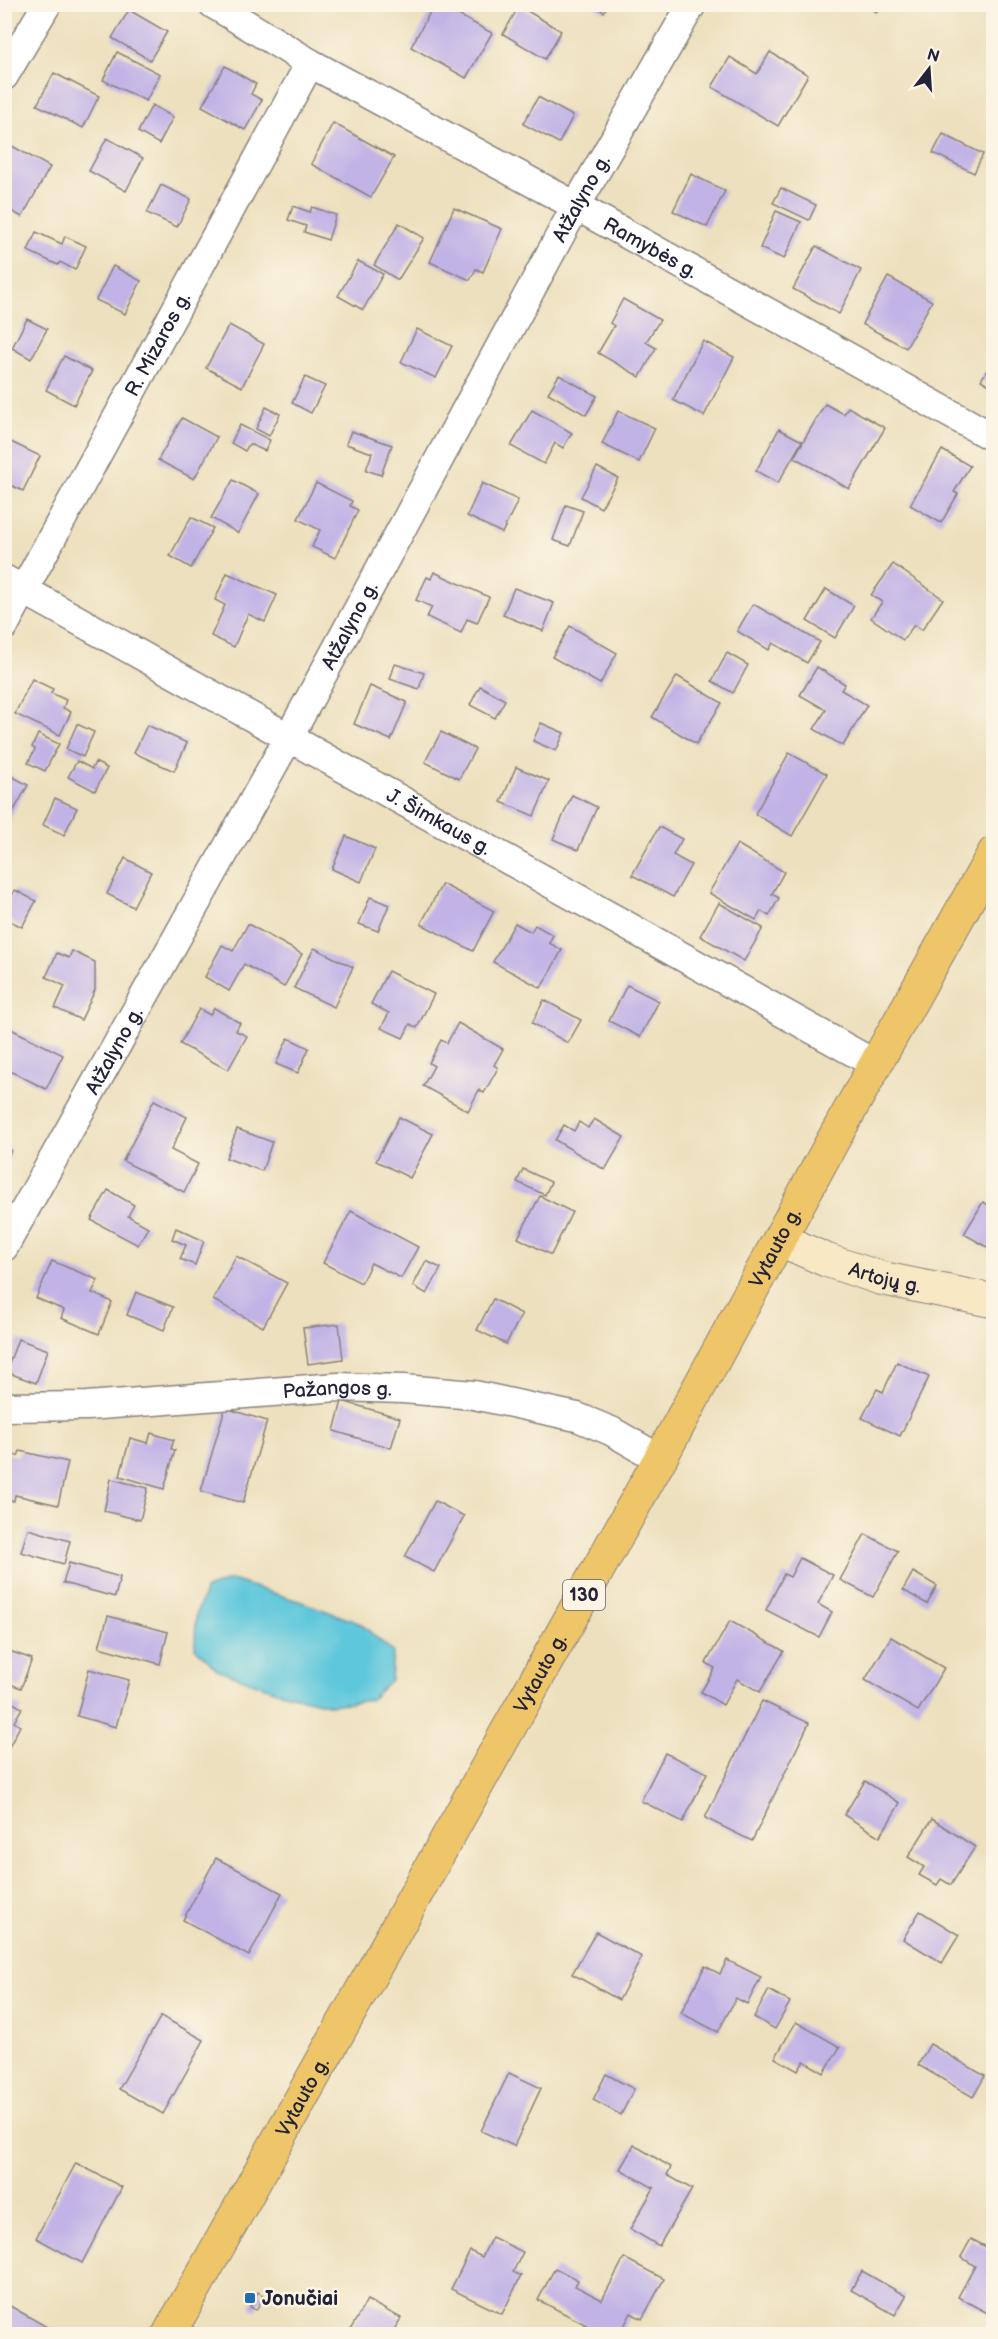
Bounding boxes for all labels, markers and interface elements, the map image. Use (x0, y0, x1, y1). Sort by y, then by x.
north arrow (899, 39, 959, 99)
text: N (924, 45, 941, 67)
street label: Atžalyno g. (548, 151, 616, 247)
street label: Ramybės g. (599, 213, 702, 284)
street label: R. Mizaros g. (120, 288, 196, 401)
street label: Atžalyno g. (317, 578, 384, 674)
street label: J. Šimkaus g. (382, 783, 495, 861)
street label: Atžalyno g. (81, 1003, 149, 1099)
street label: Vytauto g. (744, 1204, 807, 1292)
street label: Artojų g. (846, 1257, 923, 1299)
street label: Pažangos g. (282, 1376, 392, 1404)
road number: 130 (563, 1580, 605, 1610)
street label: Vytauto g. (509, 1629, 573, 1717)
street label: Vytauto g. (271, 2053, 335, 2141)
place label: Jonučiai (262, 2287, 338, 2311)
marker: Jonučiai (243, 2291, 257, 2305)

